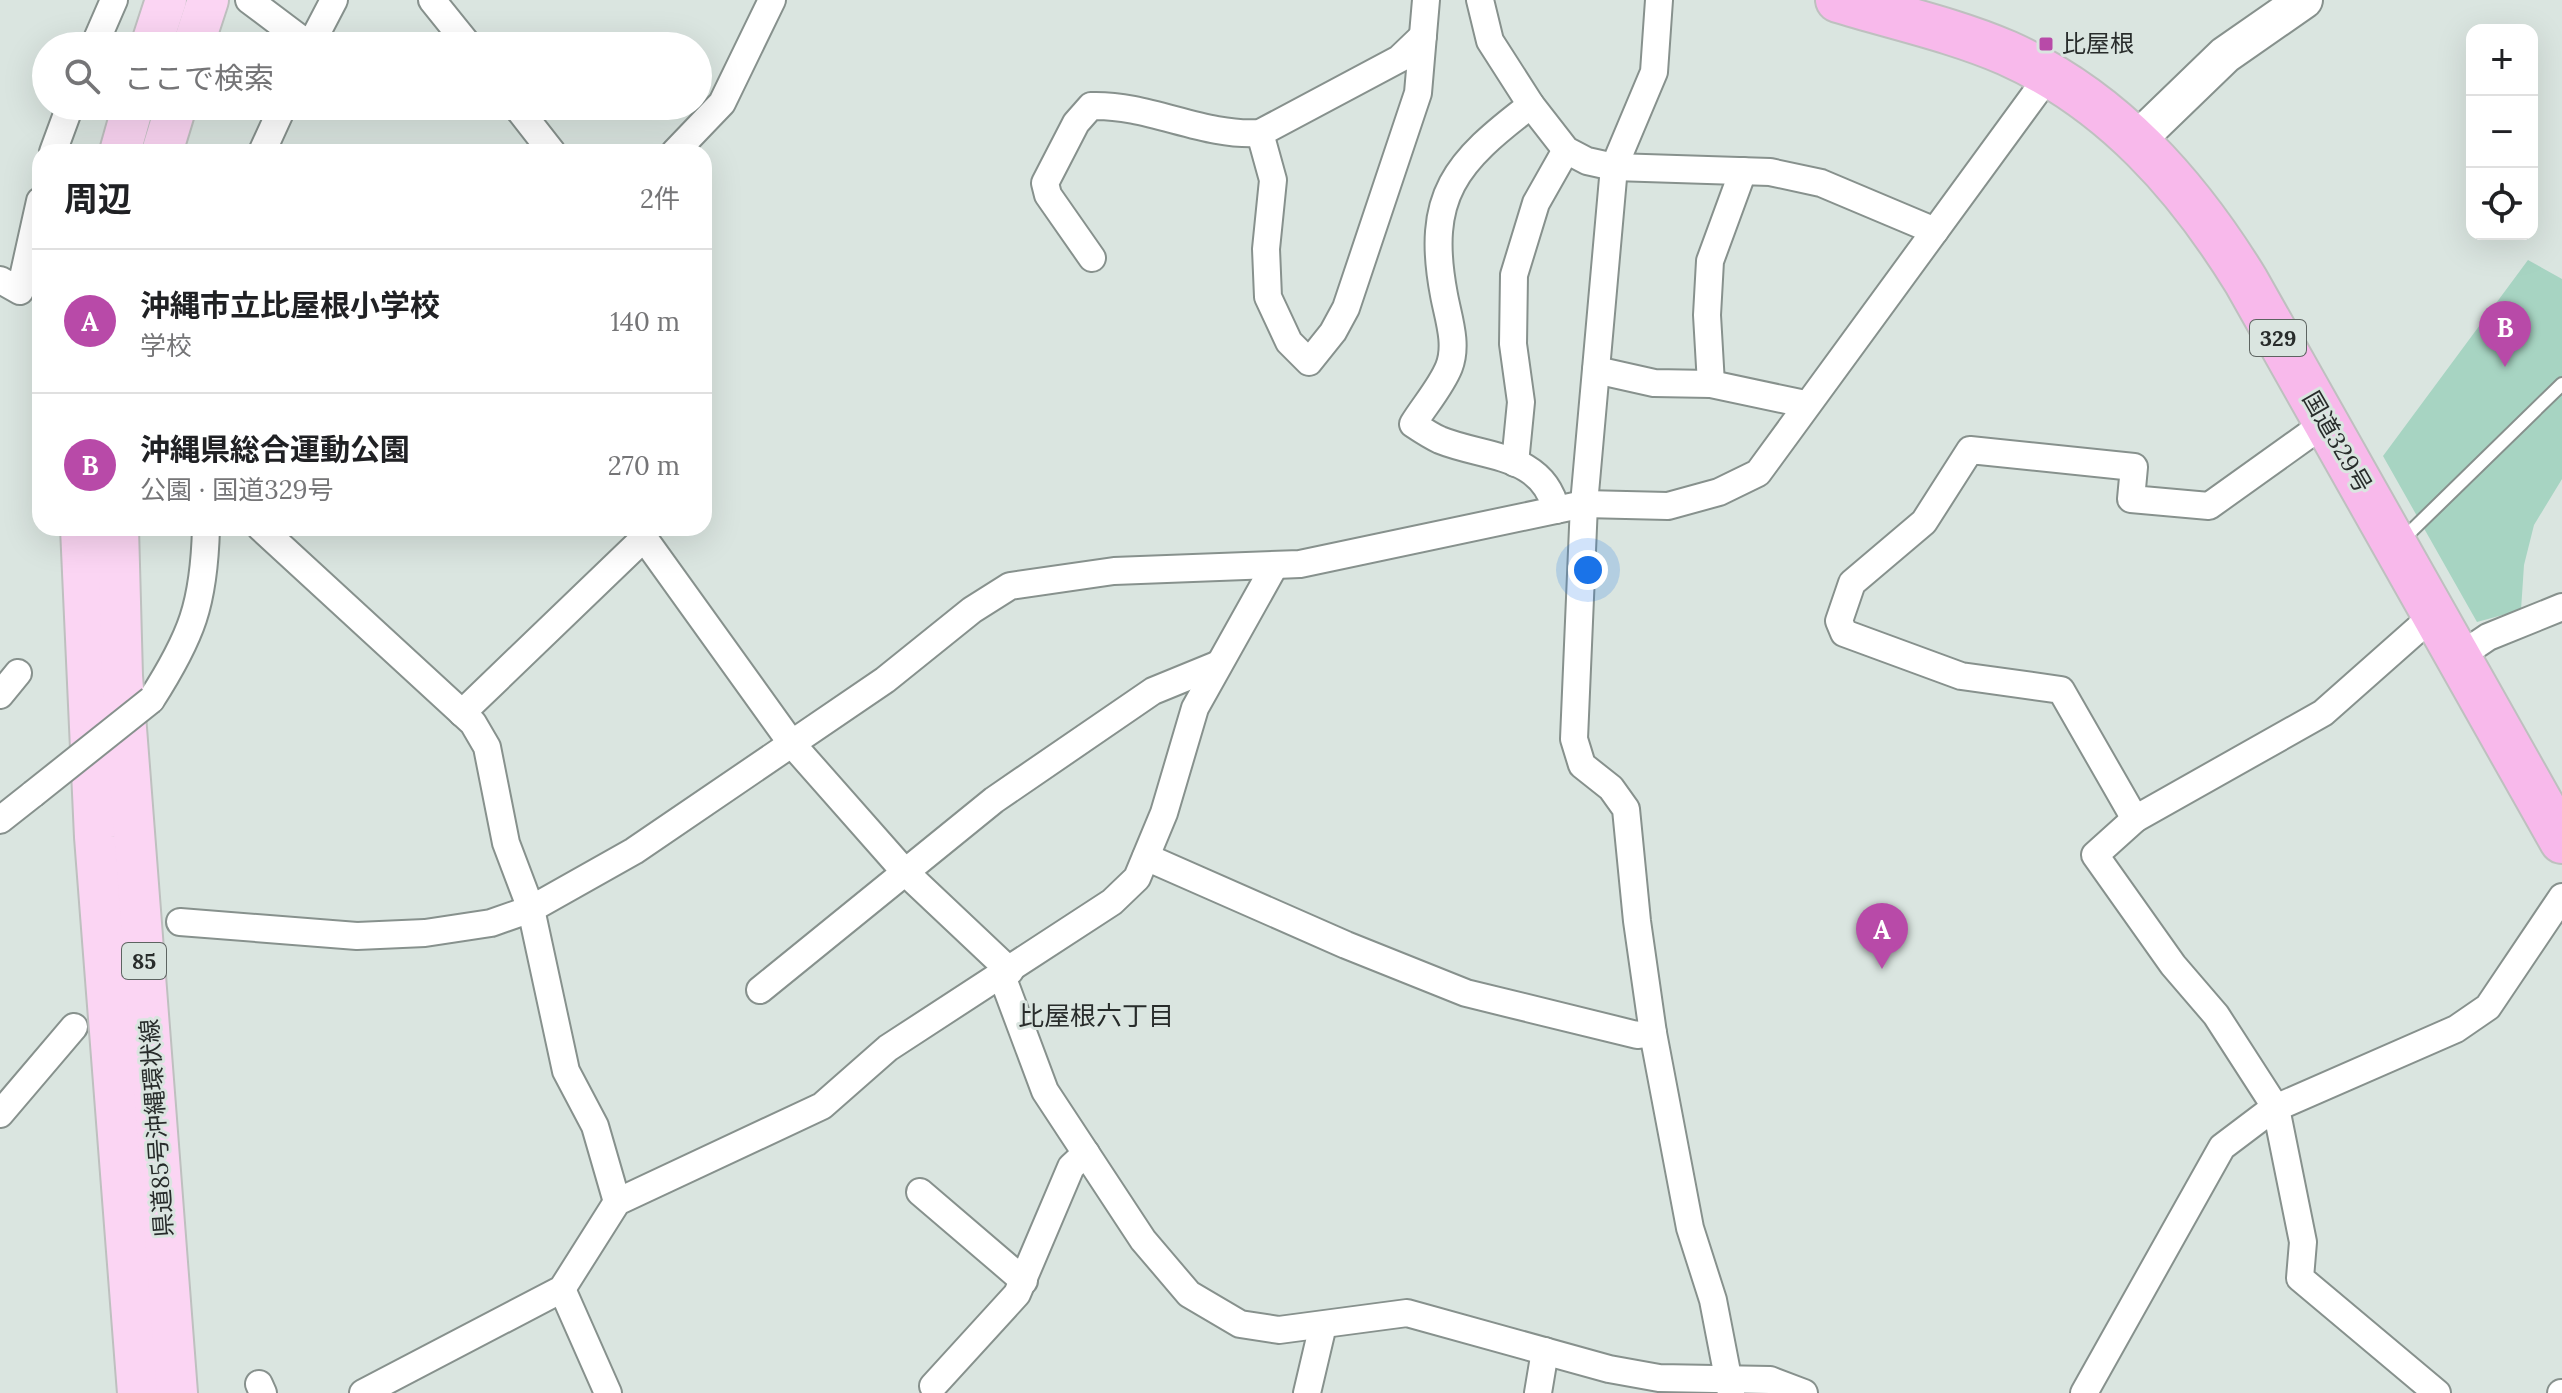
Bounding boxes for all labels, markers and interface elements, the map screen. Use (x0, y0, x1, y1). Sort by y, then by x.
map controls (2466, 24, 2538, 240)
button: + (2466, 24, 2538, 96)
place label: 比屋根 (2062, 28, 2134, 59)
search box (32, 32, 712, 120)
marker: 比屋根 (2037, 35, 2055, 53)
icon: search (60, 54, 104, 98)
text: ここで検索 (124, 59, 274, 97)
button: − (2466, 96, 2538, 168)
button: locate (2466, 168, 2538, 240)
text: 周辺 (64, 177, 132, 220)
text: 2件 (640, 182, 680, 215)
text: 沖縄市立比屋根小学校 (140, 286, 440, 324)
pin: B (2479, 301, 2531, 367)
text: A (81, 305, 99, 338)
text: 140 m (610, 305, 680, 338)
road number: 329 (2250, 320, 2306, 356)
text: 学校 (140, 329, 192, 362)
street label: 国道329号 (2296, 385, 2379, 498)
text: 沖縄県総合運動公園 (140, 430, 410, 468)
text: B (81, 449, 99, 482)
text: 270 m (608, 449, 680, 482)
text: 公園 · 国道329号 (140, 473, 334, 506)
your location (1568, 550, 1608, 590)
pin: A (1856, 903, 1908, 969)
road number: 85 (122, 943, 166, 979)
district label: 比屋根六丁目 (1018, 999, 1174, 1032)
street label: 県道85号沖縄環状線 (133, 1018, 180, 1238)

